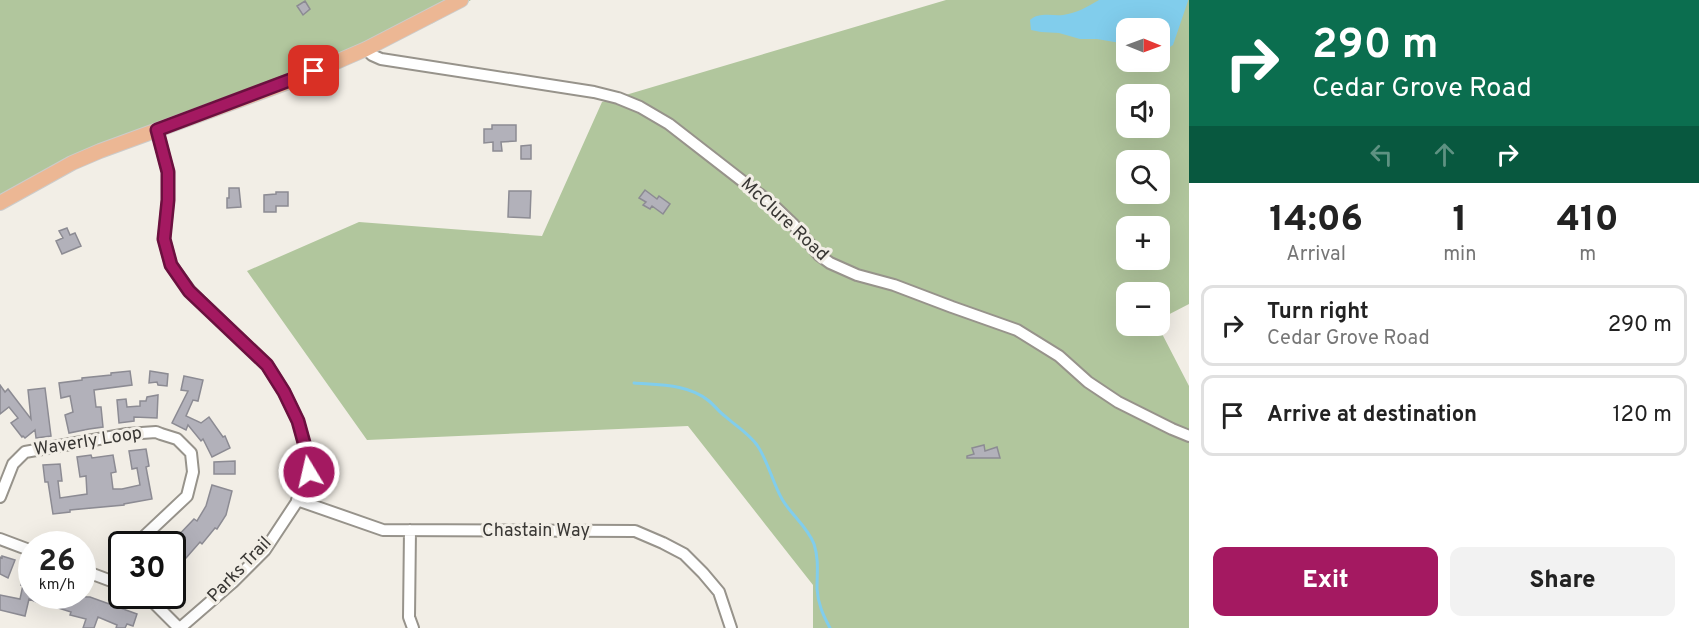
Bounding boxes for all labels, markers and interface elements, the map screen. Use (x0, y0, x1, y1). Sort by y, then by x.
north arrow (1116, 18, 1170, 72)
map controls (1116, 18, 1170, 336)
text: 290 m (1312, 20, 1439, 73)
icon: right (1213, 24, 1291, 102)
pin (288, 45, 339, 96)
icon: arrive (297, 54, 330, 87)
text: Cedar Grove Road (1312, 72, 1532, 106)
button: sound (1116, 84, 1170, 138)
icon: left (1365, 138, 1398, 171)
icon: ahead (1428, 138, 1461, 171)
icon: right (1491, 138, 1524, 171)
button: search (1116, 150, 1170, 204)
street label: McClure Road (735, 173, 833, 267)
text: 14:06 (1269, 198, 1363, 244)
text: 1 (1452, 198, 1467, 244)
text: 410 (1557, 198, 1619, 244)
button: + (1116, 216, 1170, 270)
text: Arrival (1286, 242, 1346, 268)
text: min (1443, 242, 1476, 268)
text: m (1579, 242, 1596, 268)
button: − (1116, 282, 1170, 336)
text: Turn right (1267, 299, 1369, 326)
icon: right (1216, 309, 1249, 342)
text: 290 m (1608, 312, 1672, 339)
text: Cedar Grove Road (1267, 326, 1430, 352)
icon: arrive (1216, 399, 1249, 432)
text: Arrive at destination (1267, 402, 1477, 429)
text: 120 m (1612, 402, 1672, 429)
street label: Waverly Loop (32, 422, 144, 462)
position arrow (277, 440, 341, 504)
street label: Chastain Way (482, 520, 590, 543)
speed limit sign: 30 (108, 531, 186, 609)
street label: Parks Trail (203, 532, 277, 608)
text: 26 (39, 544, 75, 581)
button: Exit (1213, 547, 1438, 616)
button: Share (1450, 547, 1675, 616)
text: km/h (39, 576, 75, 595)

